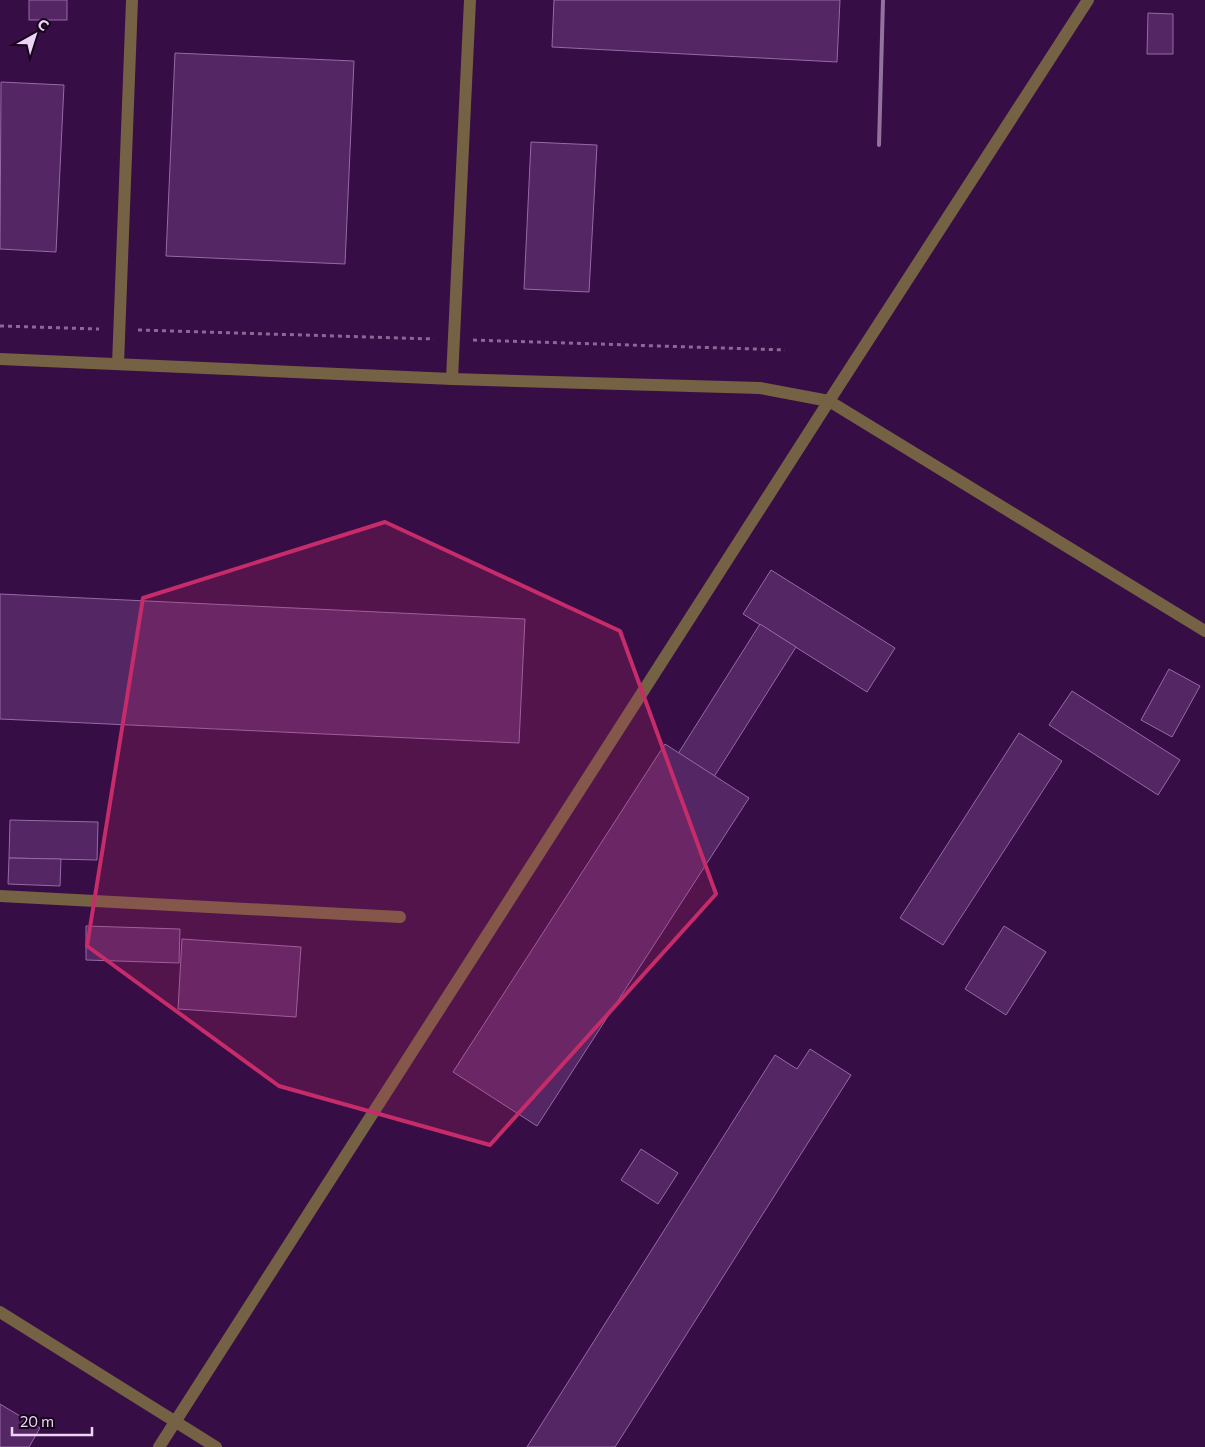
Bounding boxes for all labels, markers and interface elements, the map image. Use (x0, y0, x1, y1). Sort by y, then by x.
north arrow (10, 10, 60, 60)
text: С (34, 15, 53, 34)
scale bar (12, 1404, 92, 1436)
text: 20 m (20, 1412, 54, 1430)

